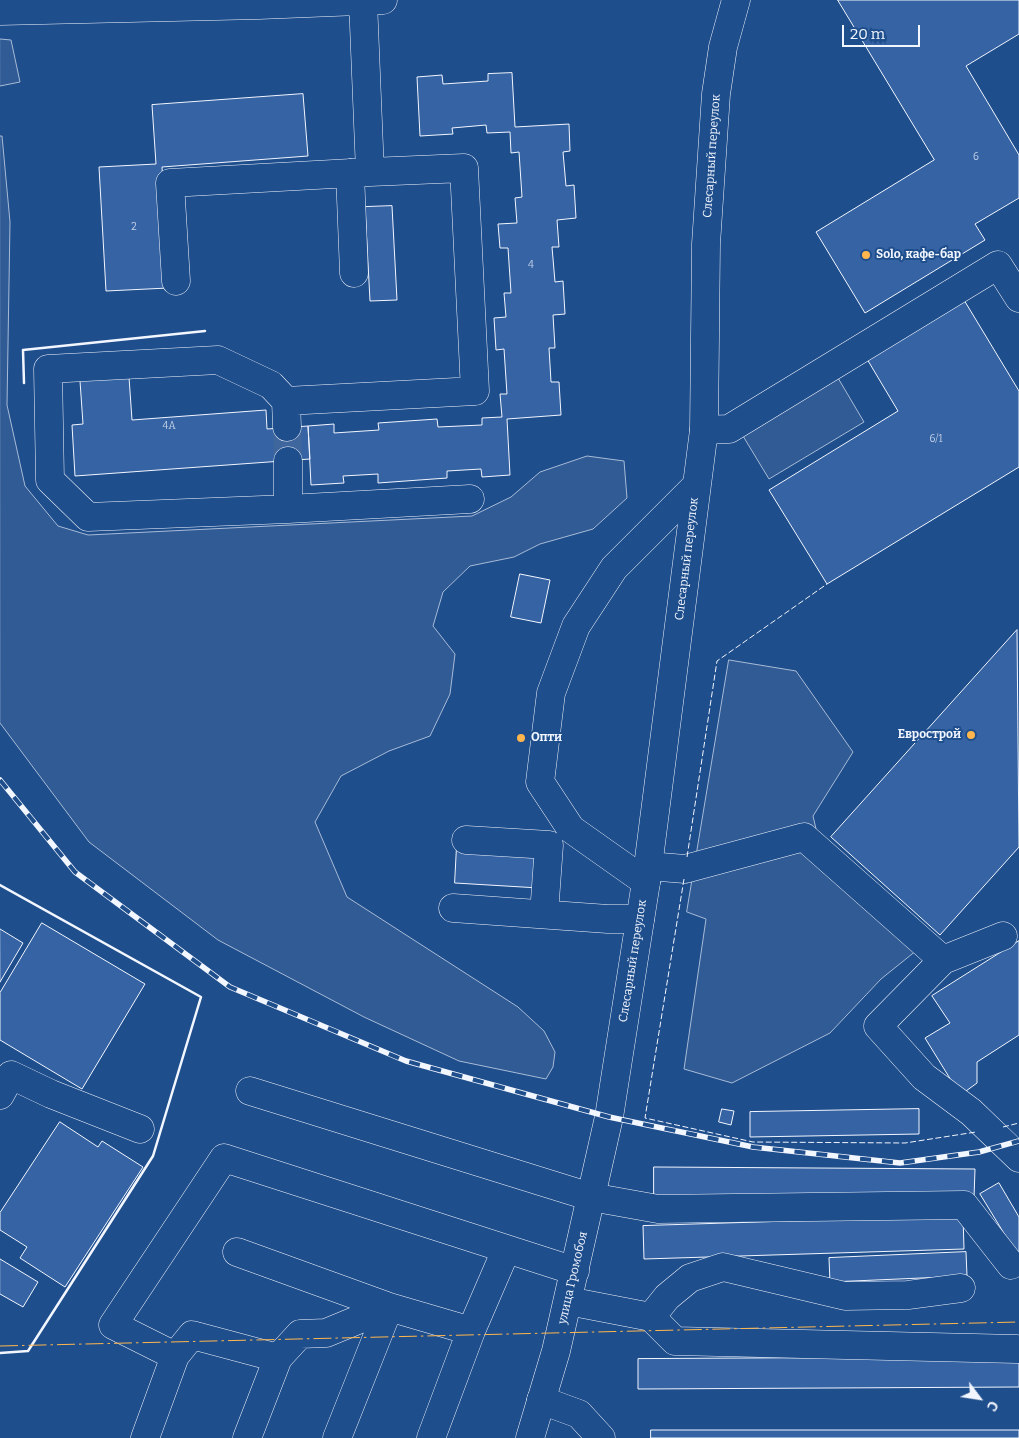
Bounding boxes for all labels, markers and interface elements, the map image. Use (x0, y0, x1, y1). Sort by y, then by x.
scale bar (844, 15, 922, 47)
text: 20 m (850, 25, 885, 43)
street label: Слесарный переулок (701, 94, 723, 218)
house number: 6 (973, 151, 979, 163)
house number: 2 (131, 221, 137, 233)
place label: Solo, кафе-бар (876, 248, 961, 262)
marker: Solo, кафе-бар (860, 249, 872, 261)
house number: 4 (528, 259, 534, 271)
house number: 4А (163, 420, 175, 432)
house number: 6/1 (929, 433, 943, 445)
street label: Слесарный переулок (672, 497, 702, 621)
place label: Еврострой (898, 728, 961, 742)
marker: Еврострой (965, 729, 977, 741)
place label: Опти (531, 731, 562, 745)
marker: Опти (515, 732, 527, 744)
street label: Слесарный переулок (616, 899, 650, 1023)
street label: улица Громобоя (555, 1230, 591, 1326)
north arrow (954, 1373, 1004, 1423)
text: С (983, 1398, 1002, 1414)

